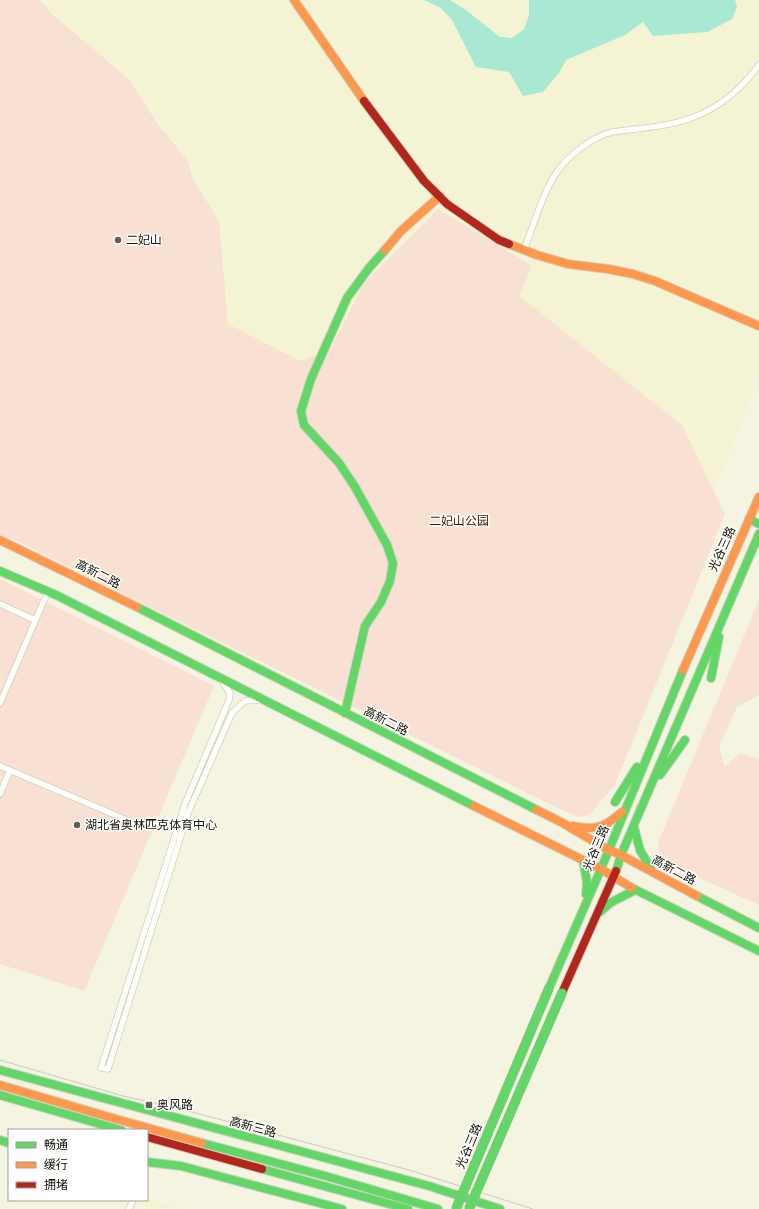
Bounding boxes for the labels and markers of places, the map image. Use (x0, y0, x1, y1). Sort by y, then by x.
place label: 二妃山 (126, 233, 162, 247)
marker: 二妃山 (113, 235, 123, 245)
place label: 湖北省奥林匹克体育中心 (85, 818, 217, 832)
marker: 湖北省奥林匹克体育中心 (72, 820, 82, 830)
place label: 奥风路 (157, 1098, 193, 1112)
marker: 奥风路 (144, 1100, 154, 1110)

